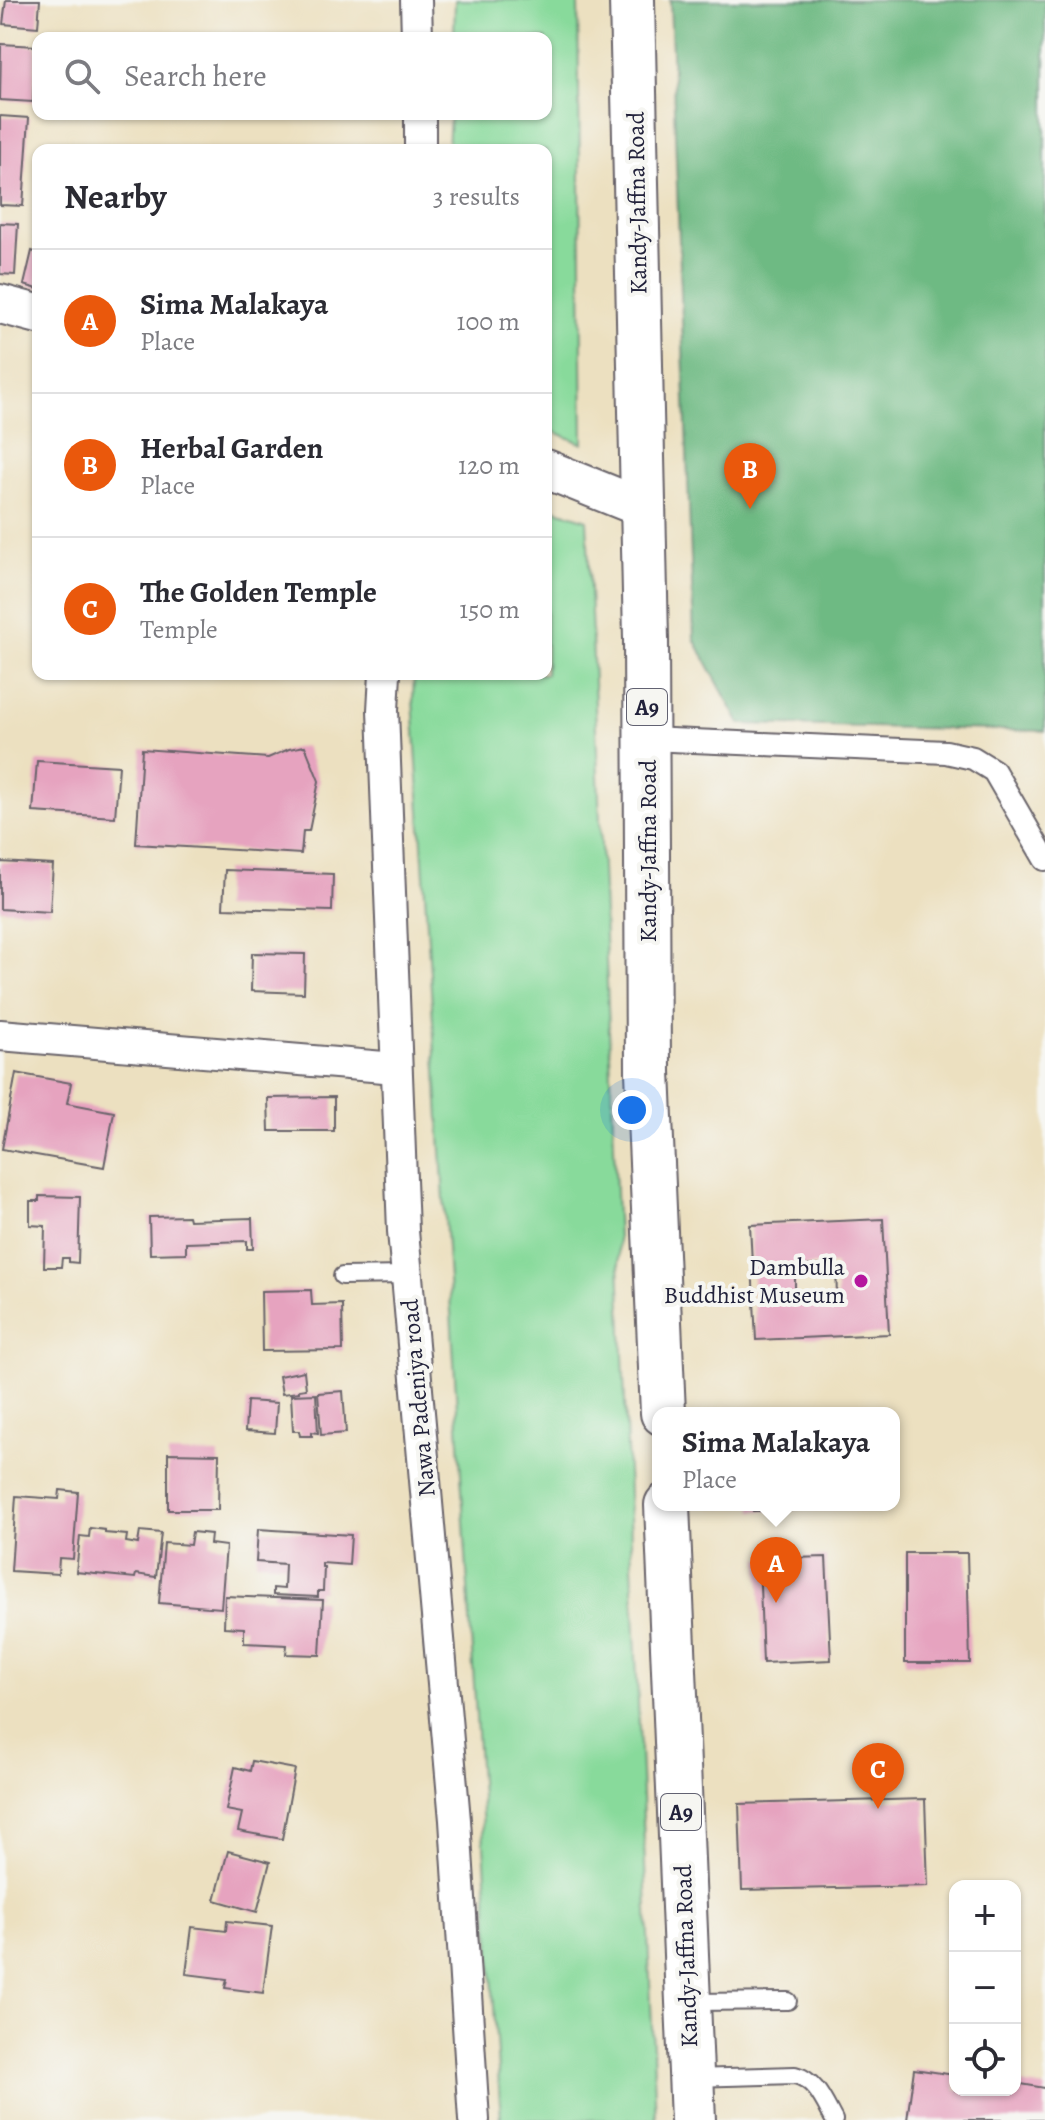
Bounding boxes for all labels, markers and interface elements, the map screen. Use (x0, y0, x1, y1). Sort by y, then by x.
search box (32, 32, 552, 120)
icon: search (60, 54, 104, 98)
text: Search here (124, 56, 267, 96)
street label: Kandy-Jaffna Road (619, 111, 655, 295)
text: Nearby (64, 173, 167, 220)
text: 3 results (433, 179, 520, 214)
text: Sima Malakaya (140, 284, 328, 324)
text: A (82, 304, 98, 339)
text: 100 m (457, 304, 520, 339)
text: Place (140, 324, 195, 359)
text: Herbal Garden (140, 428, 323, 468)
pin: B (724, 443, 776, 509)
text: B (82, 448, 98, 483)
text: 120 m (458, 448, 520, 483)
text: Place (140, 468, 195, 503)
text: The Golden Temple (140, 572, 377, 612)
text: C (82, 592, 98, 627)
text: 150 m (459, 592, 520, 627)
text: Temple (140, 612, 218, 647)
road number: A9 (627, 689, 667, 725)
street label: Kandy-Jaffna Road (632, 759, 664, 942)
your location (612, 1090, 652, 1130)
place label: Dambulla Buddhist Museum (664, 1251, 846, 1311)
marker: Dambulla Buddhist Museum (852, 1272, 870, 1290)
street label: Nawa Padeniya road (393, 1298, 443, 1498)
popup (652, 1407, 900, 1511)
text: Sima Malakaya (682, 1422, 870, 1462)
text: Place (682, 1462, 737, 1497)
pin: A (750, 1537, 802, 1603)
pin: C (852, 1743, 904, 1809)
road number: A9 (661, 1794, 701, 1830)
street label: Kandy-Jaffna Road (667, 1864, 705, 2048)
map controls (949, 1880, 1021, 2096)
button: + (949, 1880, 1021, 1952)
button: − (949, 1952, 1021, 2024)
button: locate (949, 2024, 1021, 2096)

